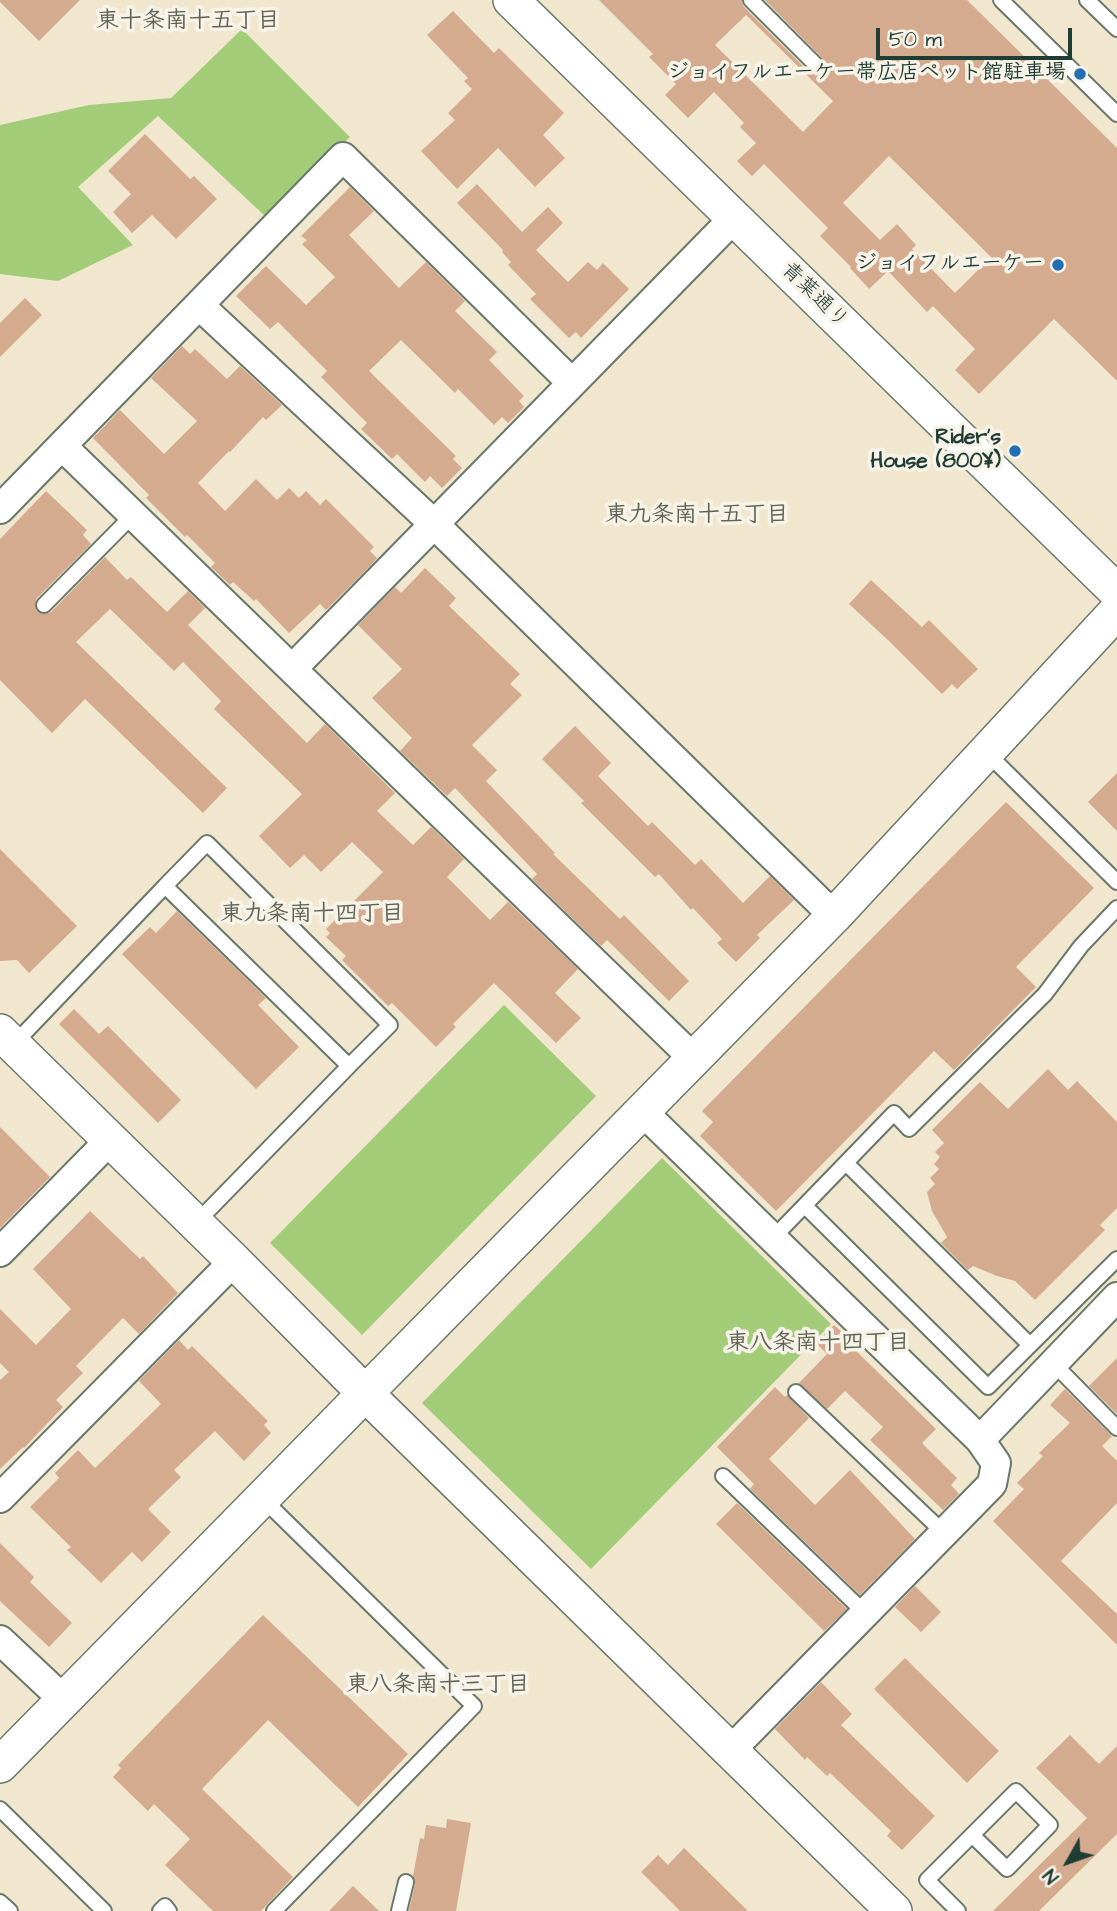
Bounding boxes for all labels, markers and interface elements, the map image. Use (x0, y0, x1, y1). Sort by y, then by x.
district label: 東十条南十五丁目 (96, 8, 280, 36)
scale bar (879, 14, 1075, 58)
text: 50 m (889, 25, 942, 54)
place label: ジョイフルエーケー帯広店ペット館駐車場 (667, 61, 1066, 87)
marker: ジョイフルエーケー帯広店ペット館駐車場 (1072, 66, 1088, 82)
place label: ジョイフルエーケー (855, 252, 1044, 278)
marker: ジョイフルエーケー (1050, 257, 1066, 273)
street label: 青葉通り (775, 258, 853, 334)
place label: Rider’s House (800¥) (871, 426, 1001, 476)
marker: Rider’s House (800¥) (1007, 443, 1023, 459)
district label: 東九条南十五丁目 (605, 502, 789, 530)
district label: 東九条南十四丁目 (220, 901, 404, 929)
district label: 東八条南十四丁目 (726, 1330, 910, 1358)
district label: 東八条南十三丁目 (346, 1672, 530, 1700)
north arrow (1033, 1827, 1103, 1897)
text: N (1037, 1863, 1066, 1889)

